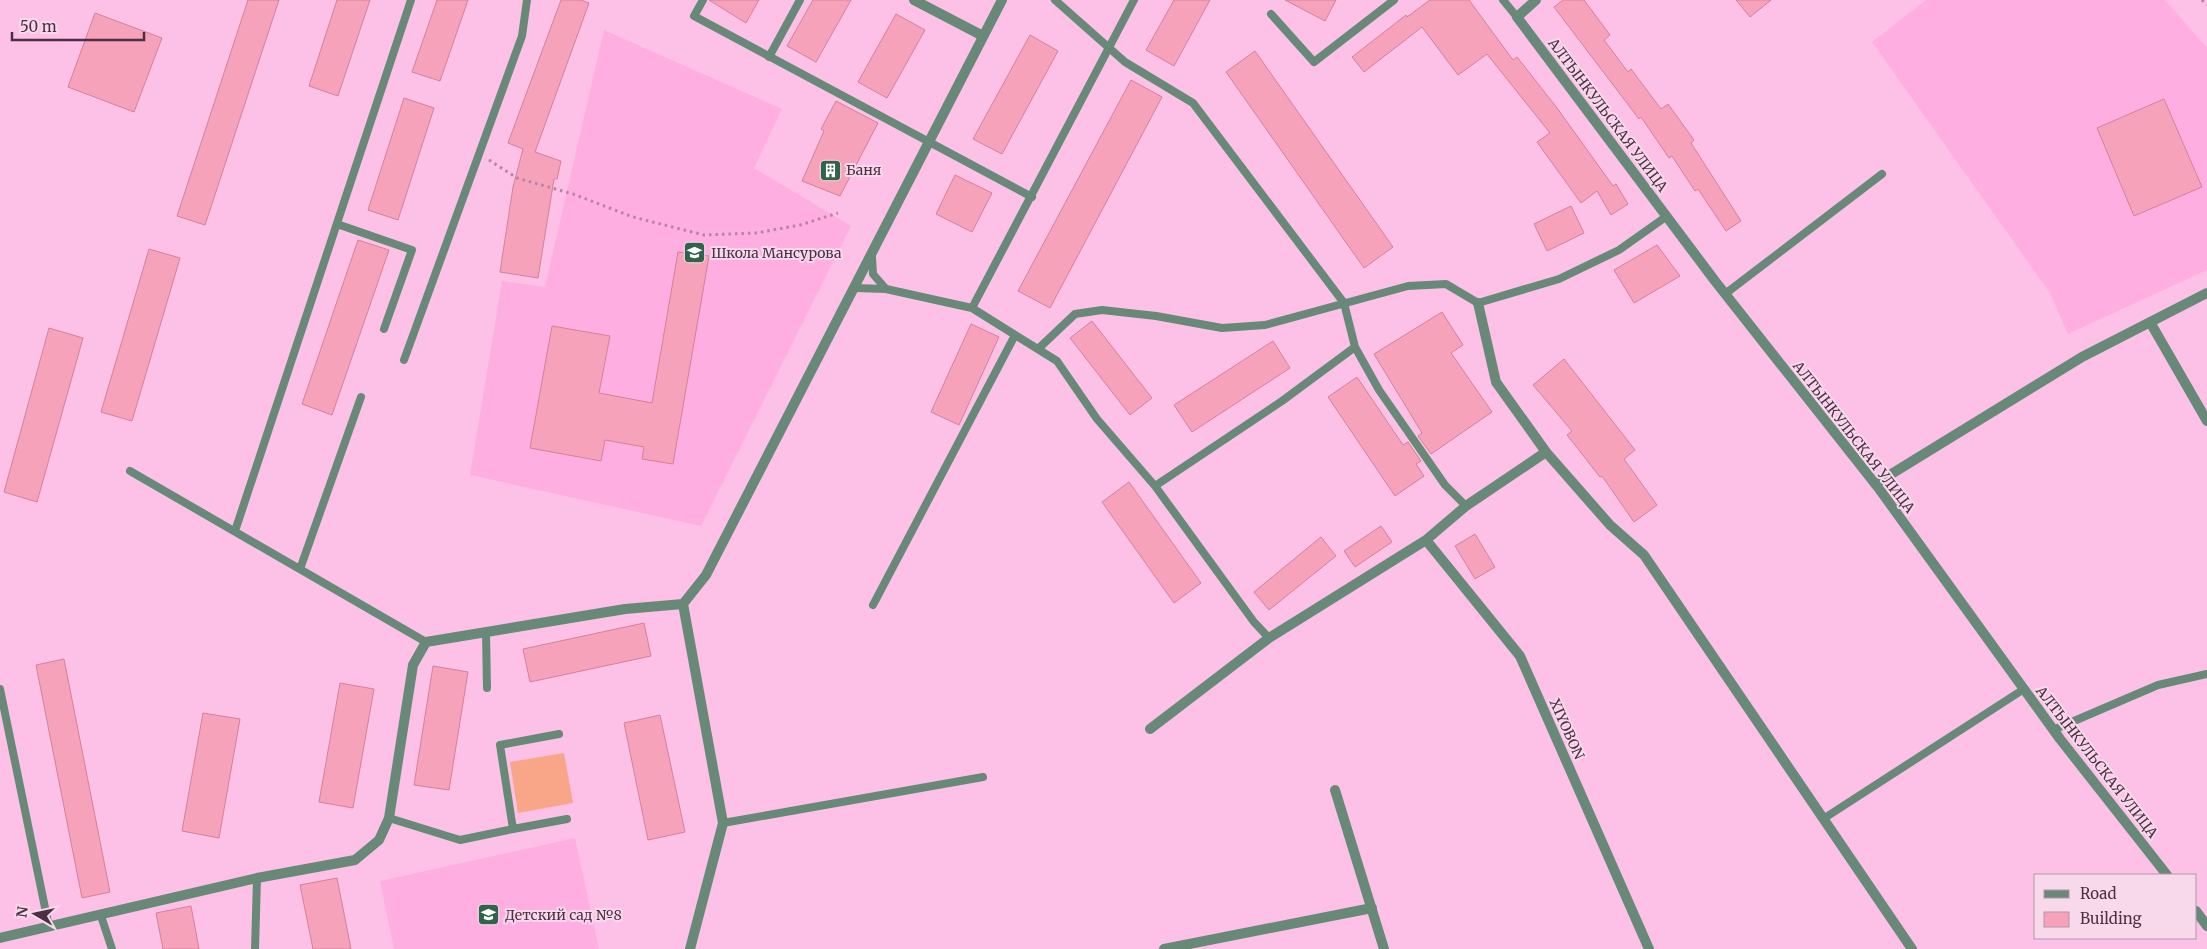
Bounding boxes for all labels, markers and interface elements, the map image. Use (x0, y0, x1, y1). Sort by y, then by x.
scale bar (12, 10, 145, 42)
text: 50 m (20, 17, 57, 36)
street label: АЛТЫНКУЛЬСКАЯ УЛИЦА (1544, 34, 1672, 195)
building icon: Баня (818, 158, 842, 182)
place label: Баня (846, 161, 881, 179)
school or university icon: Школа Мансурова (683, 241, 707, 265)
place label: Школа Мансурова (711, 244, 842, 262)
street label: АЛТЫНКУЛЬСКАЯ УЛИЦА (1789, 357, 1919, 517)
street label: АЛТЫНКУЛЬСКАЯ УЛИЦА (2032, 682, 2162, 842)
street label: XIYOBON (1546, 696, 1588, 762)
legend (2034, 874, 2197, 939)
text: Road (2080, 884, 2116, 903)
north arrow (10, 889, 60, 939)
school or university icon: Детский сад №8 (477, 903, 501, 927)
text: N (12, 905, 32, 919)
place label: Детский сад №8 (505, 906, 622, 924)
text: Building (2080, 909, 2142, 928)

